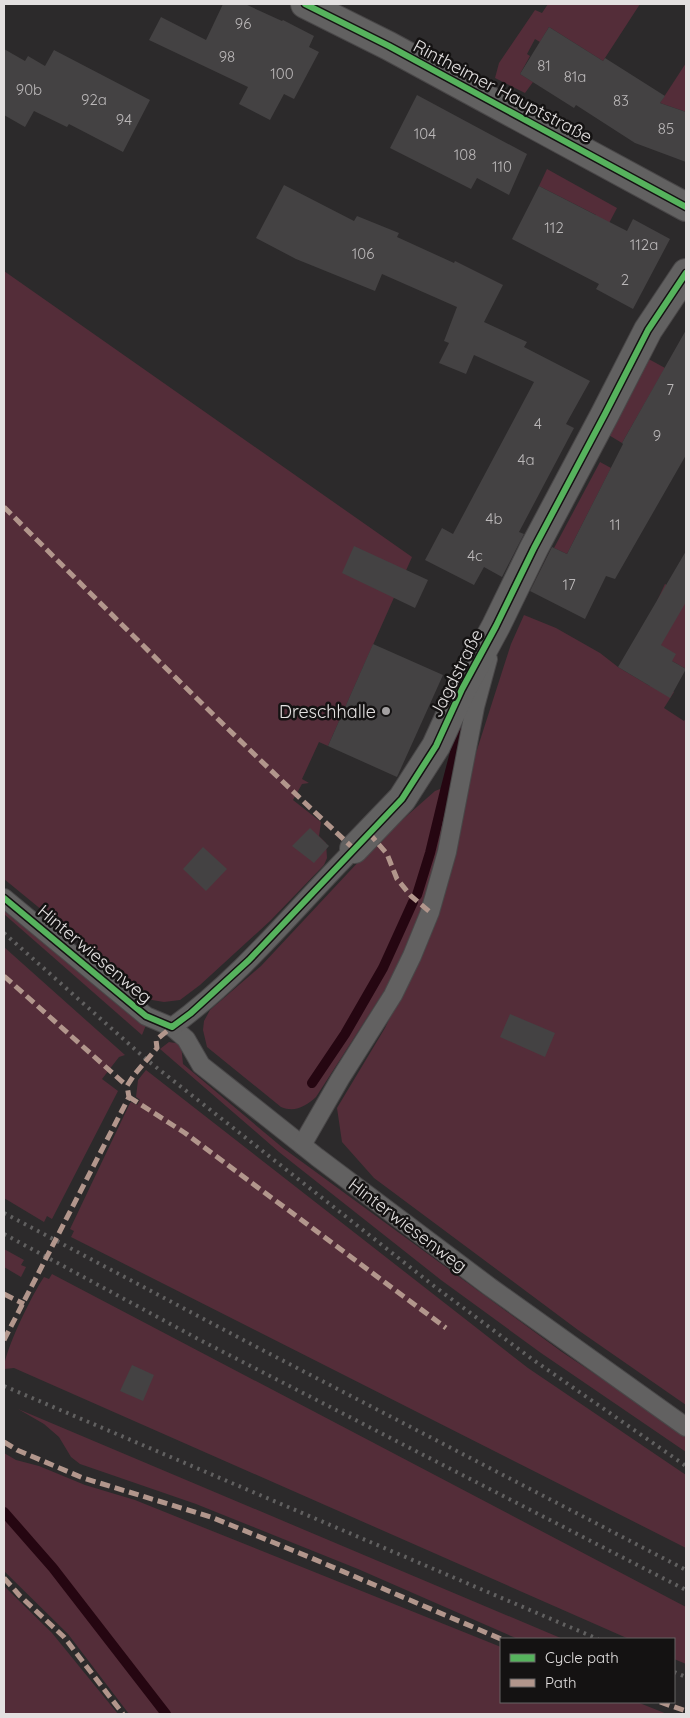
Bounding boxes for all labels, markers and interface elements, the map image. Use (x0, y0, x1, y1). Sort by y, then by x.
house number: 96 (235, 14, 251, 33)
street label: Rintheimer Hauptstraße (409, 34, 597, 148)
house number: 98 (219, 47, 235, 66)
house number: 81 (537, 56, 551, 75)
house number: 100 (270, 64, 294, 83)
house number: 81a (564, 67, 586, 86)
house number: 90b (16, 80, 42, 99)
house number: 92a (81, 90, 107, 109)
house number: 83 (613, 91, 629, 110)
house number: 94 (116, 110, 132, 129)
house number: 85 (658, 119, 674, 138)
house number: 104 (414, 124, 436, 143)
house number: 108 (454, 145, 476, 164)
house number: 110 (492, 157, 512, 176)
house number: 112 (544, 218, 564, 237)
house number: 112a (630, 235, 658, 254)
house number: 106 (352, 244, 374, 263)
house number: 2 (621, 270, 629, 289)
house number: 7 (666, 380, 674, 399)
house number: 4 (534, 414, 542, 433)
house number: 9 (653, 426, 661, 445)
house number: 4a (518, 450, 535, 469)
house number: 4b (486, 509, 503, 528)
house number: 11 (609, 515, 621, 534)
house number: 4c (467, 546, 483, 565)
house number: 17 (562, 575, 576, 594)
street label: Jagdstraße (424, 625, 488, 721)
place label: Dreschhalle (279, 700, 376, 723)
marker: Dreschhalle (380, 705, 392, 717)
street label: Hinterwiesenweg (33, 899, 157, 1009)
street label: Hinterwiesenweg (344, 1173, 472, 1277)
legend (500, 1638, 675, 1703)
text: Cycle path (545, 1648, 619, 1667)
text: Path (545, 1673, 577, 1692)

